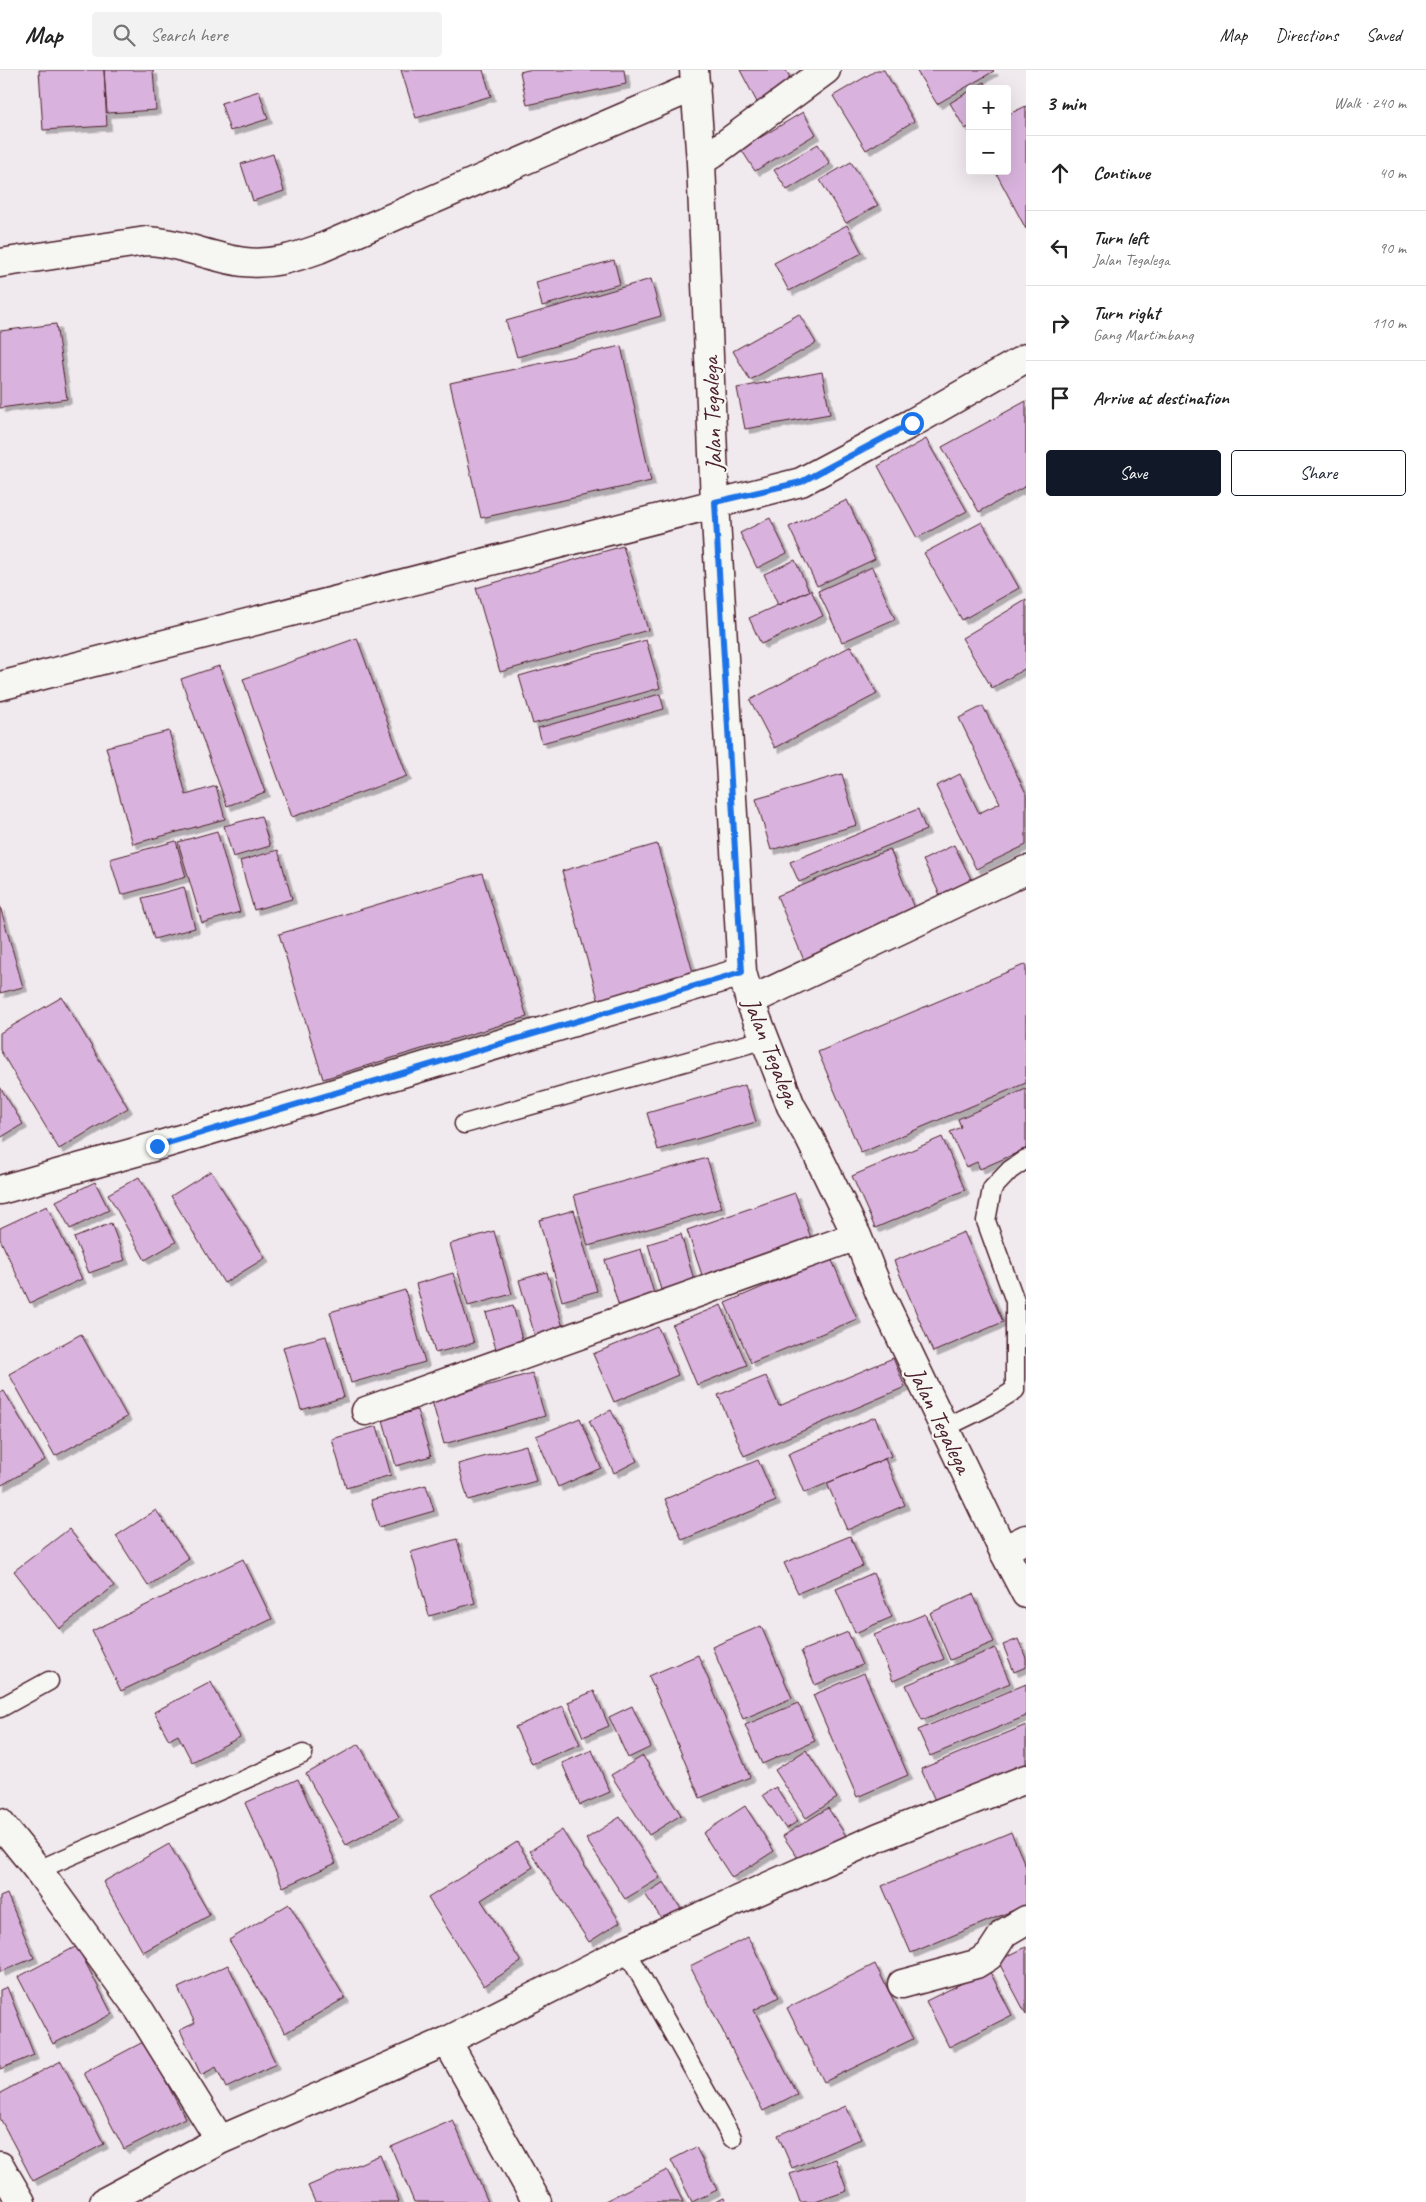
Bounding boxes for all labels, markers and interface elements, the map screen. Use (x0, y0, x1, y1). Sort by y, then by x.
search box (92, 12, 442, 57)
text: Map (25, 20, 62, 50)
icon: search (110, 21, 138, 49)
text: Search here (150, 23, 228, 47)
text: Map (1220, 24, 1247, 46)
text: Directions (1275, 24, 1338, 46)
text: Saved (1366, 24, 1401, 46)
map controls (966, 85, 1011, 175)
button: + (966, 85, 1011, 130)
text: 3 min (1046, 90, 1086, 116)
text: Walk · 240 m (1334, 93, 1406, 113)
button: − (966, 130, 1011, 175)
icon: ahead (1046, 159, 1074, 187)
text: Continue (1093, 161, 1150, 185)
text: 40 m (1379, 163, 1406, 183)
text: Turn left (1093, 226, 1148, 250)
icon: left (1046, 234, 1074, 262)
text: 90 m (1379, 238, 1406, 258)
text: Jalan Tegalega (1093, 250, 1169, 270)
text: Turn right (1093, 301, 1160, 325)
icon: right (1046, 309, 1074, 337)
text: 110 m (1372, 313, 1406, 333)
text: Gang Martimbang (1093, 325, 1193, 345)
street label: Jalan Tegalega (695, 354, 729, 473)
icon: arrive (1046, 384, 1074, 412)
text: Arrive at destination (1093, 386, 1229, 410)
route start (901, 412, 924, 435)
button: Save (1046, 450, 1221, 496)
button: Share (1231, 450, 1406, 496)
street label: Jalan Tegalega (736, 992, 808, 1113)
route end (146, 1135, 169, 1158)
street label: Jalan Tegalega (901, 1361, 980, 1480)

